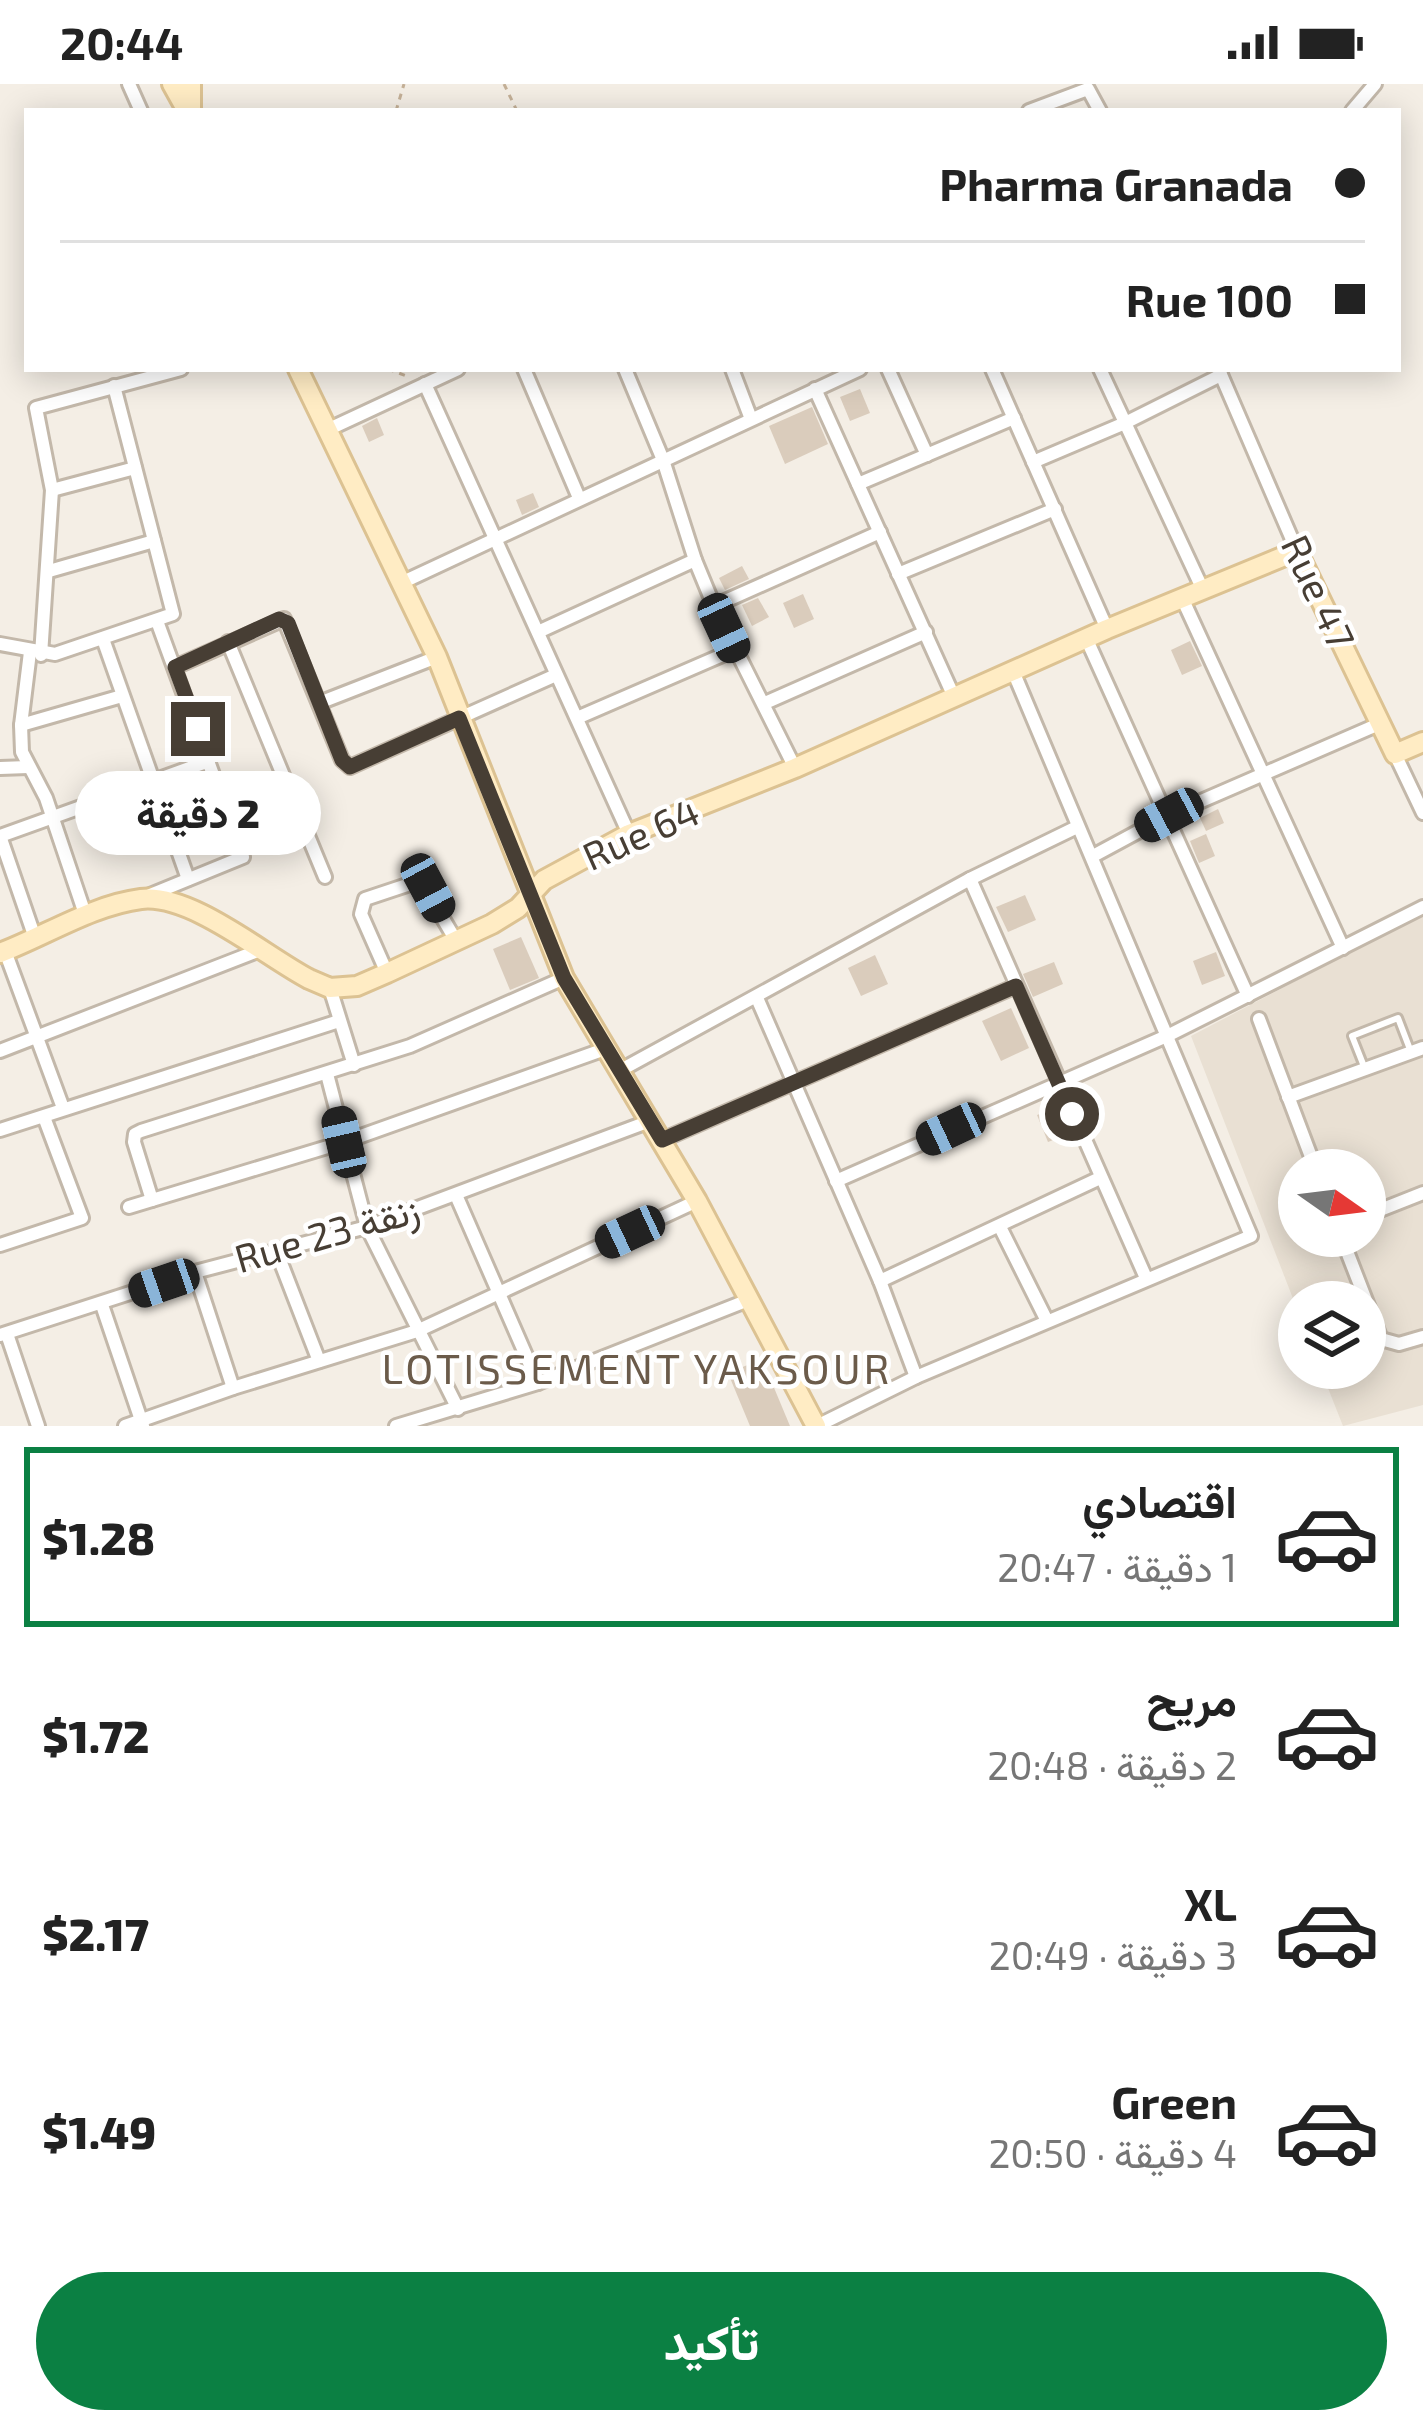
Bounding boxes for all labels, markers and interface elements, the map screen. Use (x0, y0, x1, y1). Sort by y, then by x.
text: 20:44 (60, 15, 183, 69)
text: Pharma Granada (939, 156, 1293, 210)
text: Rue 100 (1126, 272, 1293, 326)
street label: Rue 47 (1273, 527, 1366, 656)
car (692, 588, 756, 668)
route end (171, 702, 225, 756)
callout: 2 دقيقة (75, 771, 321, 855)
car (1129, 782, 1209, 848)
street label: Rue 64 (575, 786, 706, 879)
text: 2 دقيقة (136, 789, 260, 836)
car (395, 848, 461, 928)
route start (1045, 1087, 1099, 1141)
car (911, 1097, 991, 1161)
car (318, 1103, 370, 1181)
north arrow (1278, 1149, 1386, 1257)
map controls (1278, 1149, 1386, 1389)
street label: Rue 23 زنقة (229, 1184, 425, 1284)
car (590, 1200, 670, 1264)
car (124, 1254, 204, 1312)
button: layers (1278, 1281, 1386, 1389)
district label: LOTISSEMENT YAKSOUR (381, 1342, 893, 1392)
text: اقتصادي (1082, 1473, 1237, 1527)
icon: car (1273, 1483, 1381, 1591)
text: $1.28 (42, 1510, 155, 1564)
text: 1 دقيقة · 20:47 (997, 1543, 1237, 1590)
text: مريح (1146, 1671, 1237, 1725)
icon: car (1273, 1681, 1381, 1789)
text: $1.72 (42, 1708, 149, 1762)
text: 2 دقيقة · 20:48 (987, 1741, 1237, 1788)
text: XL (1184, 1876, 1237, 1930)
icon: car (1273, 1879, 1381, 1987)
text: $2.17 (42, 1906, 149, 1960)
text: 3 دقيقة · 20:49 (989, 1931, 1237, 1978)
text: Green (1111, 2074, 1237, 2128)
icon: car (1273, 2077, 1381, 2185)
text: $1.49 (42, 2104, 156, 2158)
text: 4 دقيقة · 20:50 (988, 2129, 1237, 2176)
button: تأكيد (36, 2272, 1387, 2410)

